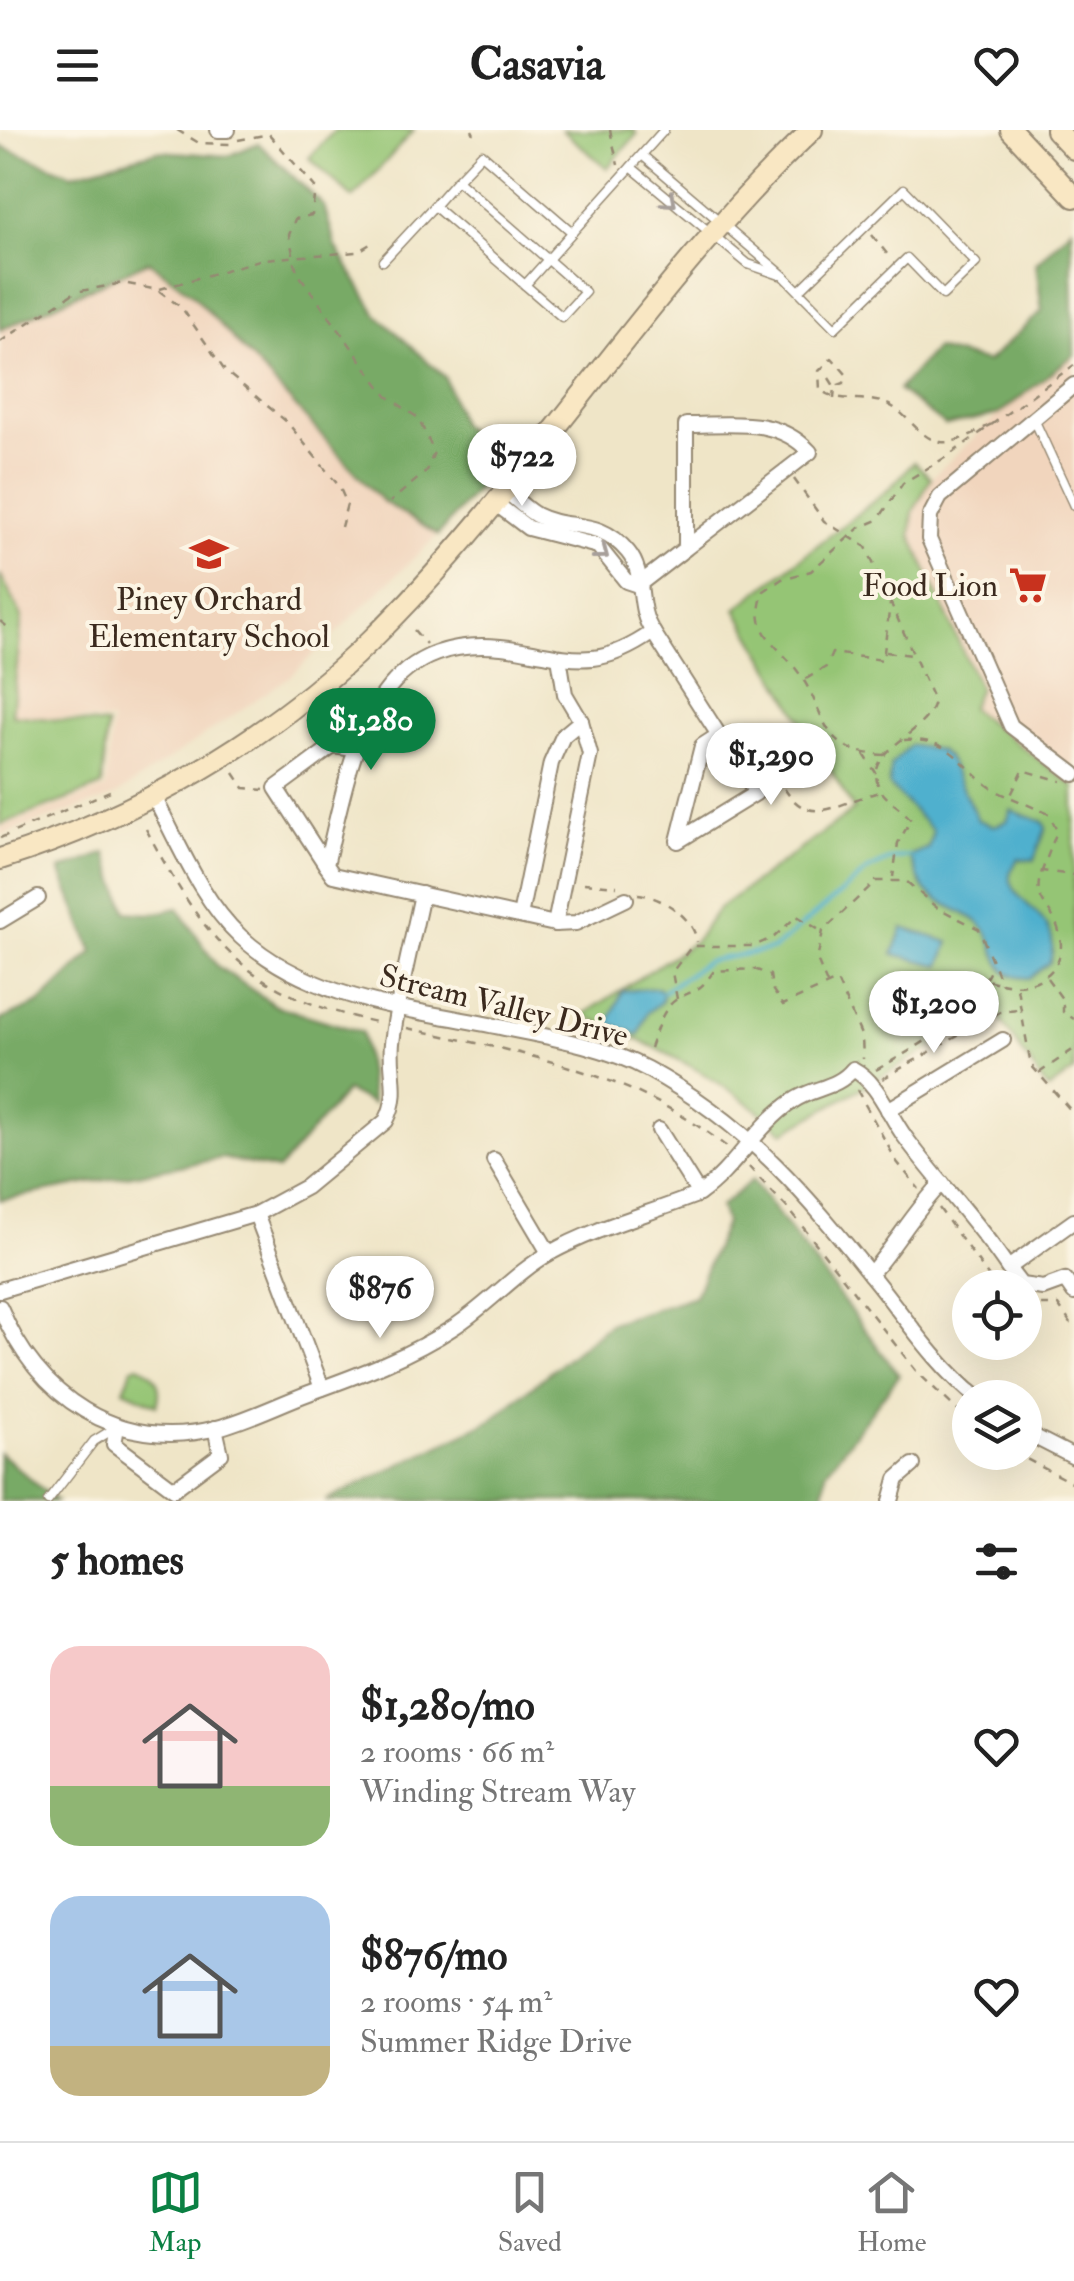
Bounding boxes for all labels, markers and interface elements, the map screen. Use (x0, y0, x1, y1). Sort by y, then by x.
text: Casavia (470, 37, 604, 93)
icon: menu (50, 38, 105, 93)
icon: heart (969, 38, 1024, 93)
one-way arrow (658, 189, 677, 207)
pin: $722 (463, 424, 581, 509)
text: $722 (489, 436, 555, 476)
school or university icon: Piney Orchard Elementary School (188, 533, 230, 575)
one-way arrow (590, 541, 608, 558)
supermarket icon: Food Lion (1007, 564, 1049, 606)
place label: Food Lion (862, 566, 998, 606)
place label: Piney Orchard Elementary School (88, 580, 330, 657)
pin: $1,280 (290, 688, 452, 773)
text: $1,280 (329, 700, 413, 740)
pin: $1,290 (690, 723, 852, 808)
text: $1,290 (728, 735, 814, 775)
street label: Stream Valley Drive (375, 956, 632, 1056)
pin: $1,200 (853, 971, 1015, 1056)
text: $1,200 (891, 983, 977, 1023)
pin: $876 (321, 1256, 439, 1341)
text: $876 (348, 1268, 412, 1308)
map controls (952, 1270, 1042, 1470)
button: locate (952, 1270, 1042, 1360)
button: layers (952, 1380, 1042, 1470)
icon: filters (969, 1534, 1024, 1589)
text: 5 homes (50, 1535, 184, 1587)
text: $1,280/mo (360, 1680, 535, 1732)
icon: home (130, 1686, 250, 1806)
icon: heart (969, 1719, 1024, 1774)
text: 2 rooms · 66 m² (360, 1732, 554, 1772)
text: Winding Stream Way (360, 1772, 636, 1812)
text: $876/mo (360, 1930, 508, 1982)
icon: home (130, 1936, 250, 2056)
icon: heart (969, 1969, 1024, 2024)
text: 2 rooms · 54 m² (360, 1982, 552, 2022)
text: Summer Ridge Drive (360, 2022, 632, 2062)
tab: Map (148, 2165, 203, 2260)
tab: Saved (498, 2165, 562, 2260)
tab: Home (857, 2165, 926, 2260)

